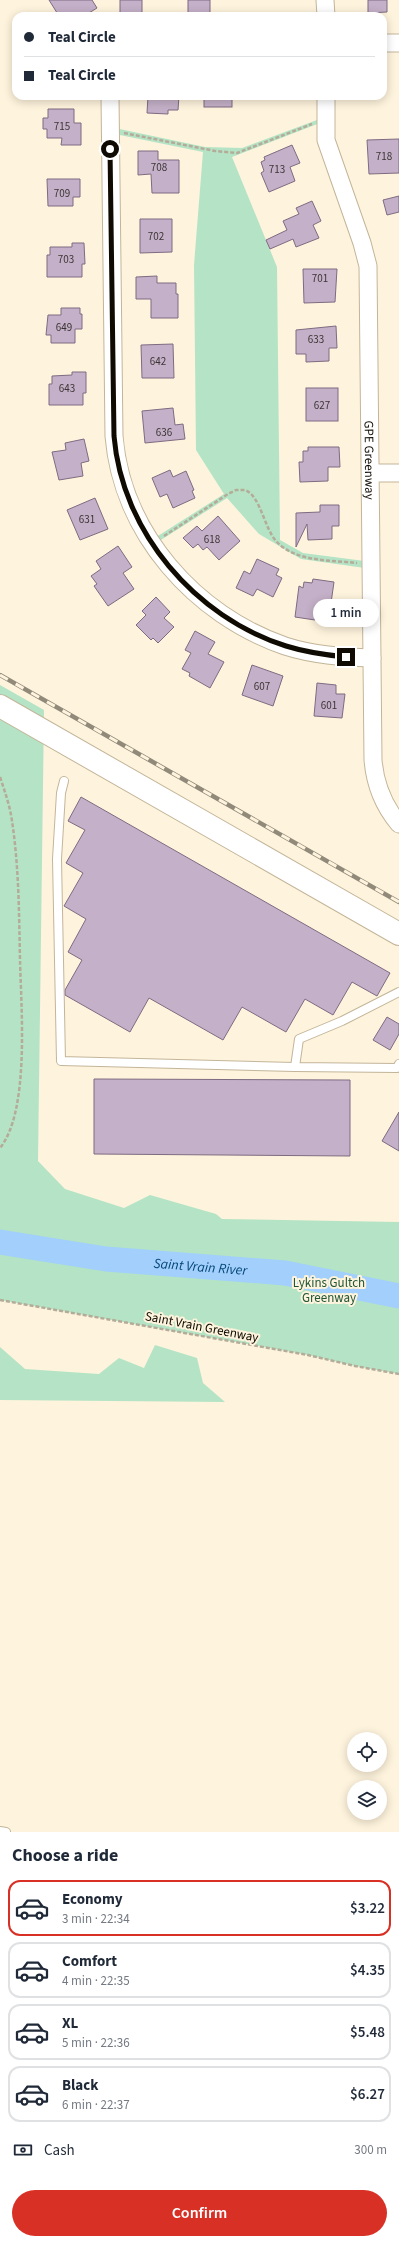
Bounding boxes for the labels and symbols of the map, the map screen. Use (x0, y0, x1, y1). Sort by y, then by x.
house number: 715 (54, 119, 70, 134)
route start (101, 140, 119, 158)
house number: 718 (376, 149, 393, 164)
house number: 708 (151, 160, 168, 175)
house number: 713 (269, 162, 285, 177)
house number: 709 (54, 186, 70, 201)
house number: 702 (148, 229, 164, 244)
house number: 703 (58, 252, 74, 267)
house number: 701 (312, 271, 328, 286)
house number: 649 (56, 320, 72, 335)
house number: 633 (308, 332, 324, 347)
house number: 642 (150, 354, 166, 369)
house number: 643 (59, 381, 75, 396)
house number: 627 (314, 398, 330, 413)
street label: GPE Greenway (360, 420, 378, 500)
house number: 636 (156, 425, 173, 440)
house number: 631 (79, 512, 95, 527)
house number: 618 (204, 532, 221, 547)
callout: 1 min (313, 599, 379, 627)
route end (337, 648, 355, 666)
house number: 607 (254, 679, 270, 694)
house number: 601 (321, 698, 337, 713)
water label: Saint Vrain River (153, 1254, 249, 1281)
park label: Lykins Gultch Greenway (293, 1274, 365, 1307)
street label: Saint Vrain Greenway (144, 1307, 260, 1347)

